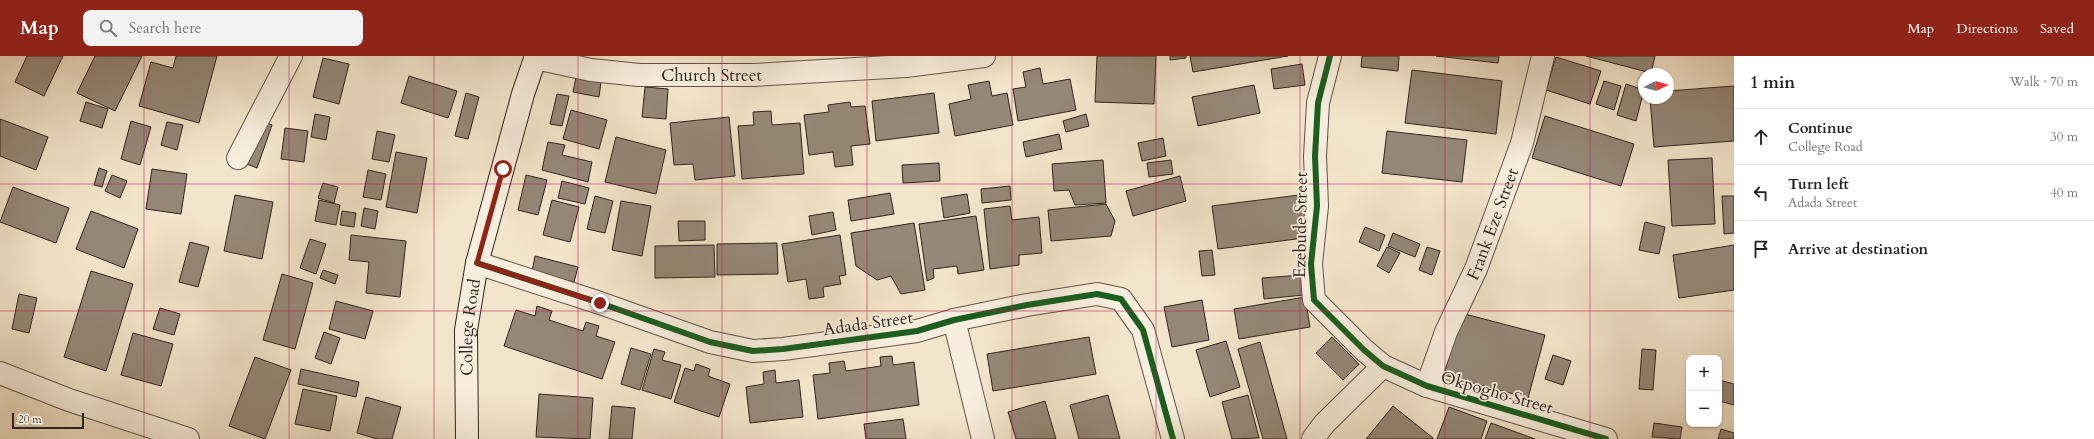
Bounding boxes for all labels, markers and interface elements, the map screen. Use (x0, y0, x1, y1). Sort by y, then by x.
search box (83, 10, 363, 46)
text: Map (20, 15, 59, 41)
icon: search (97, 17, 119, 39)
text: Search here (129, 18, 201, 38)
text: Map (1908, 19, 1934, 38)
text: Directions (1956, 19, 2018, 38)
text: Saved (2040, 19, 2074, 38)
street label: Church Street (661, 64, 763, 87)
north arrow (1638, 68, 1674, 104)
text: 1 min (1750, 71, 1795, 94)
text: Walk · 70 m (2010, 73, 2078, 91)
text: Continue (1788, 118, 1853, 138)
icon: ahead (1750, 126, 1772, 148)
text: 30 m (2050, 128, 2078, 146)
text: College Road (1788, 138, 1863, 156)
route start (494, 160, 512, 178)
street label: Frank Eze Street (1461, 164, 1524, 284)
street label: Ezebude Street (1288, 171, 1313, 278)
text: Turn left (1788, 174, 1849, 194)
icon: left (1750, 182, 1772, 204)
text: 40 m (2050, 184, 2078, 202)
text: Adada Street (1788, 194, 1857, 212)
icon: arrive (1750, 238, 1772, 260)
text: Arrive at destination (1788, 239, 1928, 259)
street label: College Road (455, 277, 486, 376)
route end (591, 294, 609, 312)
street label: Adada Street (822, 306, 915, 341)
map controls (1686, 355, 1722, 427)
button: + (1686, 355, 1722, 391)
street label: Okpogho Street (1438, 366, 1556, 420)
button: − (1686, 391, 1722, 427)
scale bar (12, 411, 84, 430)
text: 20 m (18, 412, 42, 427)

